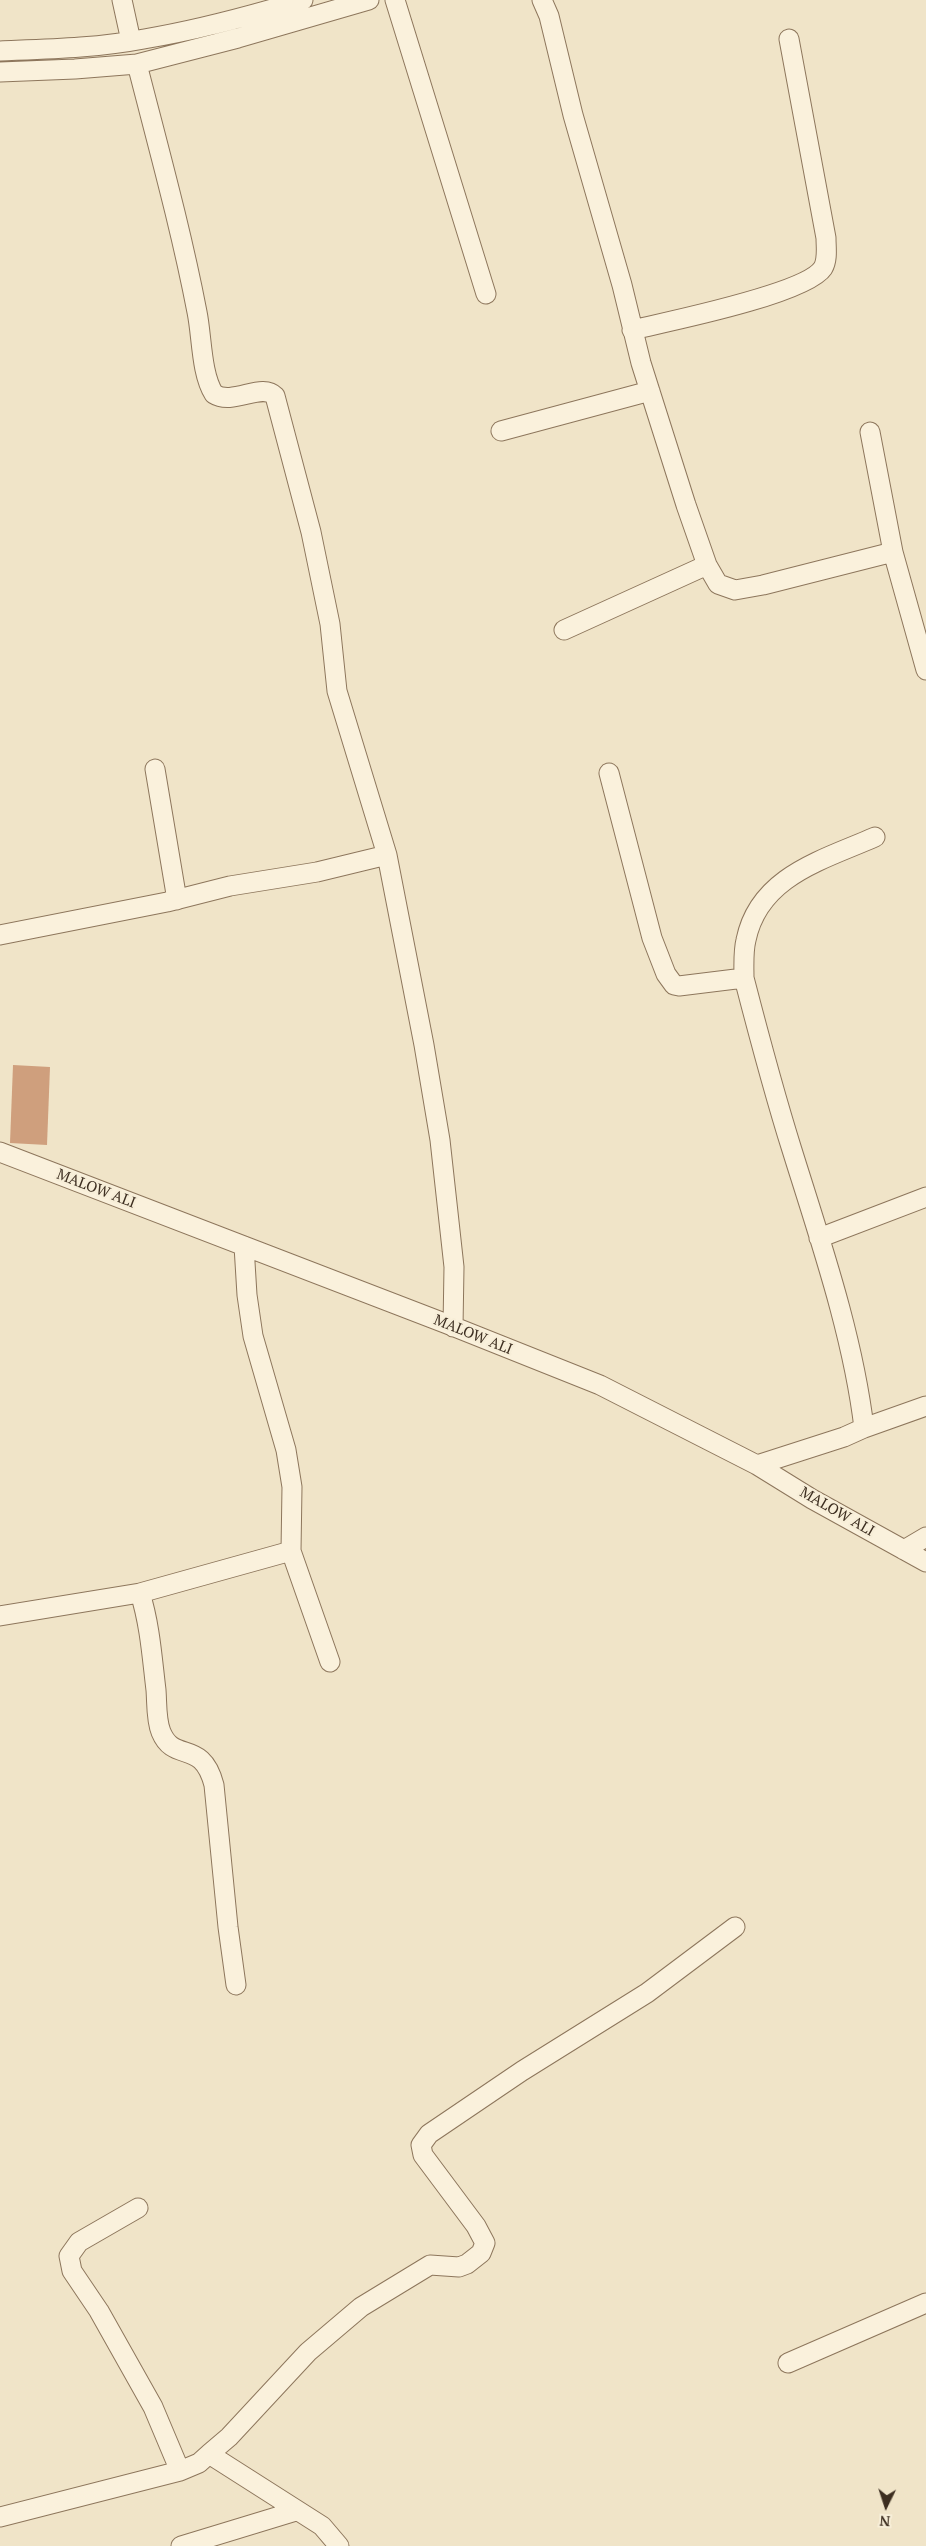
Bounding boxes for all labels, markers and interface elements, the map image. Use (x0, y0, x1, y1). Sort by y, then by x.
street label: MALOW ALI (54, 1166, 138, 1212)
street label: MALOW ALI (431, 1311, 515, 1359)
street label: MALOW ALI (796, 1483, 878, 1541)
north arrow (861, 2481, 911, 2531)
text: N (879, 2512, 891, 2531)

